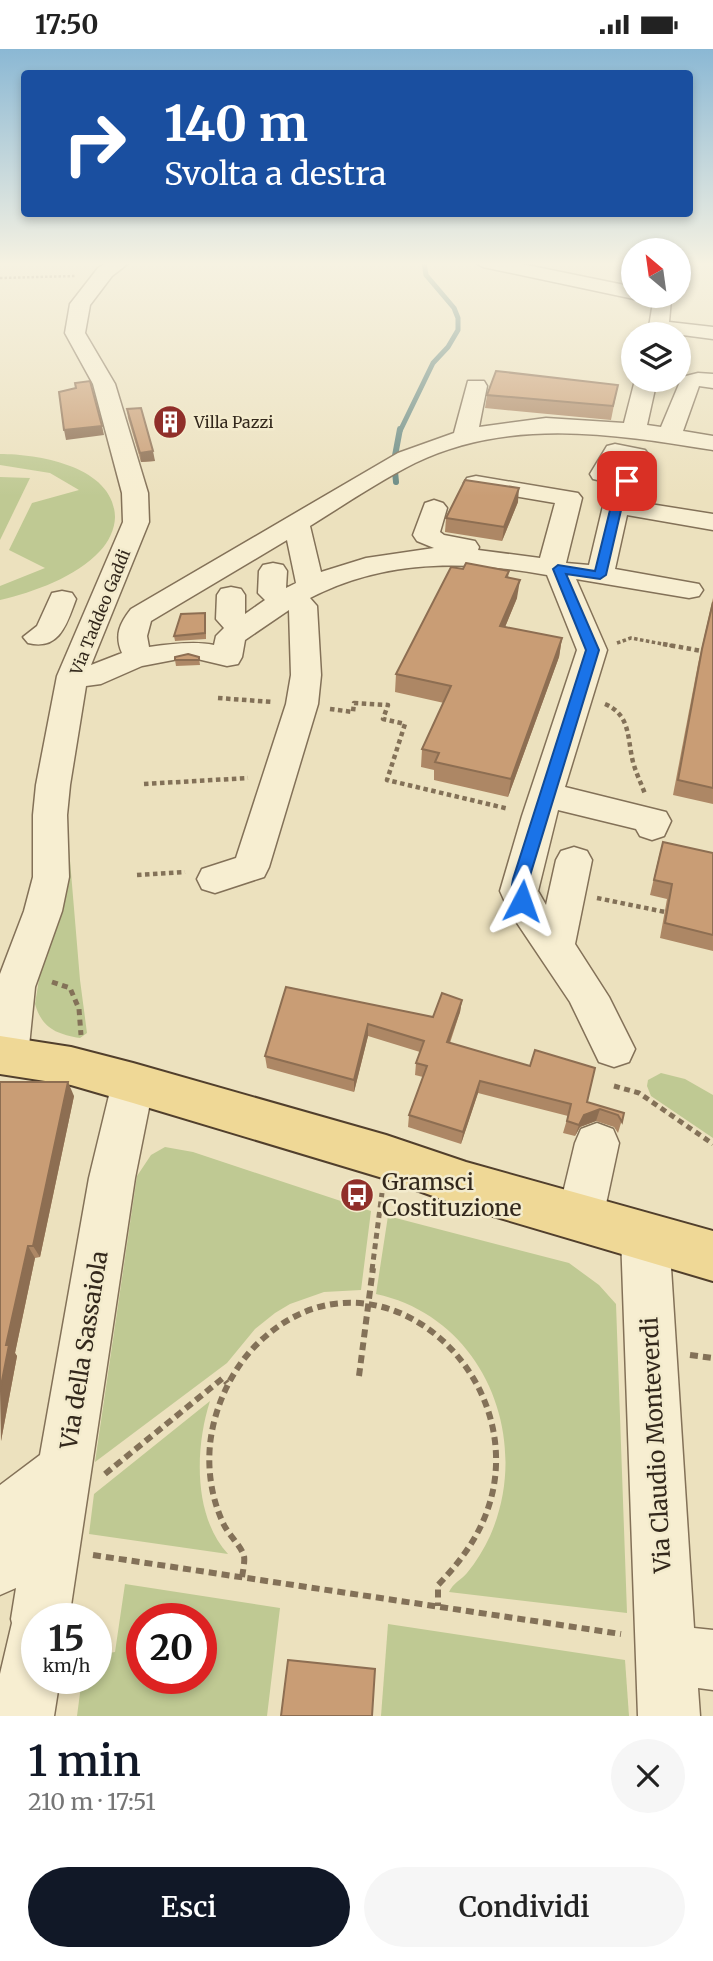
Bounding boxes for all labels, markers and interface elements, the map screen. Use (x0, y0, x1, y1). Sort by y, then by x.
text: 17:50 (35, 8, 98, 41)
text: 140 m (164, 93, 308, 154)
icon: right (49, 98, 140, 189)
text: Svolta a destra (164, 154, 386, 194)
north arrow (621, 238, 691, 308)
map controls (621, 238, 691, 392)
button: layers (621, 322, 691, 392)
building icon: Villa Pazzi (151, 403, 189, 441)
place label: Villa Pazzi (193, 412, 273, 432)
pin (597, 451, 657, 511)
icon: arrive (608, 462, 646, 500)
street label: Via Taddeo Gaddi (65, 546, 134, 679)
position arrow (485, 864, 559, 938)
place label: Gramsci Costituzione (382, 1167, 522, 1222)
bus stop icon: Gramsci Costituzione (338, 1176, 376, 1214)
street label: Via della Sassaiola (53, 1249, 113, 1452)
street label: Via Claudio Monteverdi (634, 1316, 677, 1575)
speed limit sign: 20 (126, 1603, 217, 1694)
text: 15 (49, 1617, 84, 1661)
text: km/h (43, 1654, 90, 1677)
text: 1 min (28, 1735, 141, 1787)
button: close (611, 1739, 685, 1813)
text: 210 m · 17:51 (28, 1787, 156, 1816)
button: Esci (28, 1867, 350, 1947)
button: Condividi (364, 1867, 685, 1947)

